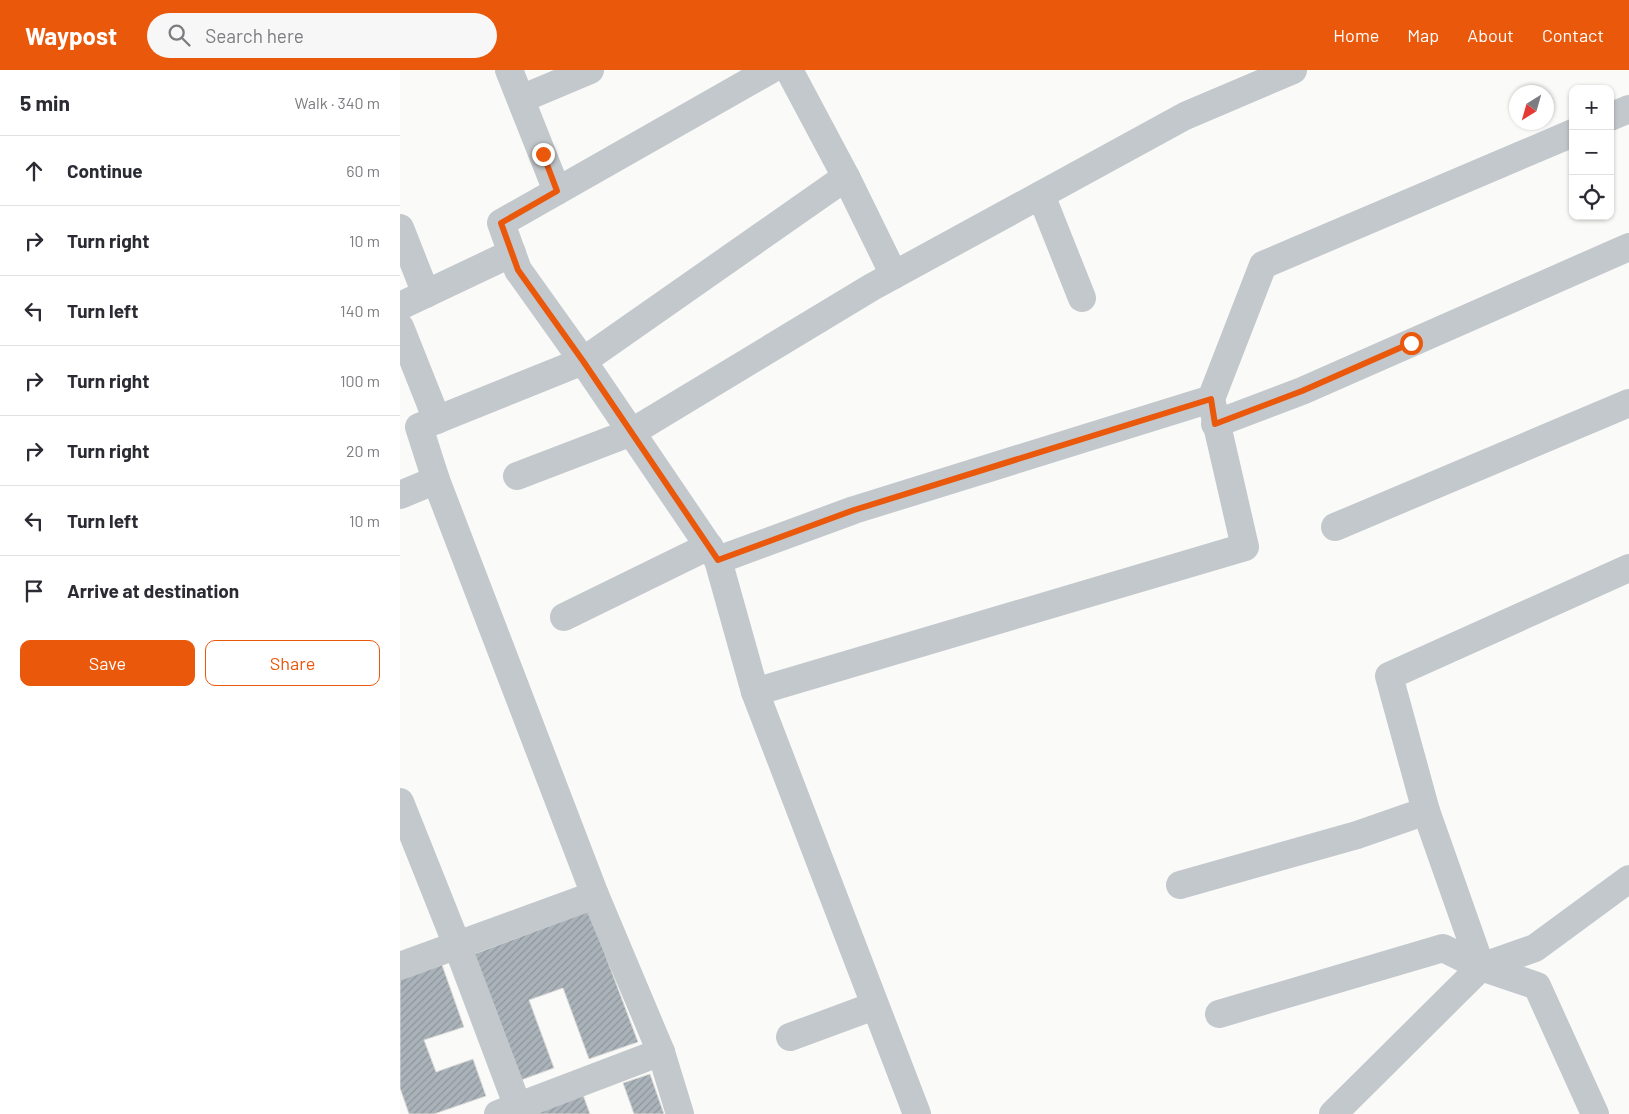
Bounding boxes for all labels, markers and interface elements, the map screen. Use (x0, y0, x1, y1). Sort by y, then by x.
search box (147, 13, 497, 58)
text: Waypost (25, 21, 117, 50)
icon: search (165, 21, 193, 49)
text: Search here (205, 24, 304, 47)
text: Home (1333, 24, 1379, 46)
text: Map (1407, 24, 1439, 46)
text: About (1467, 24, 1514, 46)
text: Contact (1542, 24, 1604, 46)
north arrow (1509, 85, 1554, 130)
map controls (1569, 85, 1614, 220)
button: + (1569, 85, 1614, 130)
text: 5 min (20, 90, 70, 115)
text: Walk · 340 m (295, 93, 380, 112)
button: − (1569, 130, 1614, 175)
route end (532, 143, 555, 166)
icon: ahead (20, 157, 48, 185)
text: Continue (67, 159, 143, 182)
text: 60 m (346, 161, 380, 180)
button: locate (1569, 175, 1614, 220)
icon: right (20, 227, 48, 255)
text: Turn right (67, 229, 149, 252)
text: 10 m (349, 231, 380, 250)
icon: left (20, 297, 48, 325)
text: Turn left (67, 299, 138, 322)
text: 140 m (340, 301, 380, 320)
route start (1400, 332, 1423, 355)
icon: right (20, 367, 48, 395)
text: Turn right (67, 369, 149, 392)
text: 100 m (340, 371, 380, 390)
icon: right (20, 437, 48, 465)
text: Turn right (67, 439, 149, 462)
text: 20 m (346, 441, 380, 460)
icon: left (20, 507, 48, 535)
text: Turn left (67, 509, 138, 532)
text: 10 m (349, 511, 380, 530)
icon: arrive (20, 577, 48, 605)
text: Arrive at destination (67, 579, 239, 602)
button: Save (20, 640, 195, 686)
button: Share (205, 640, 380, 686)

